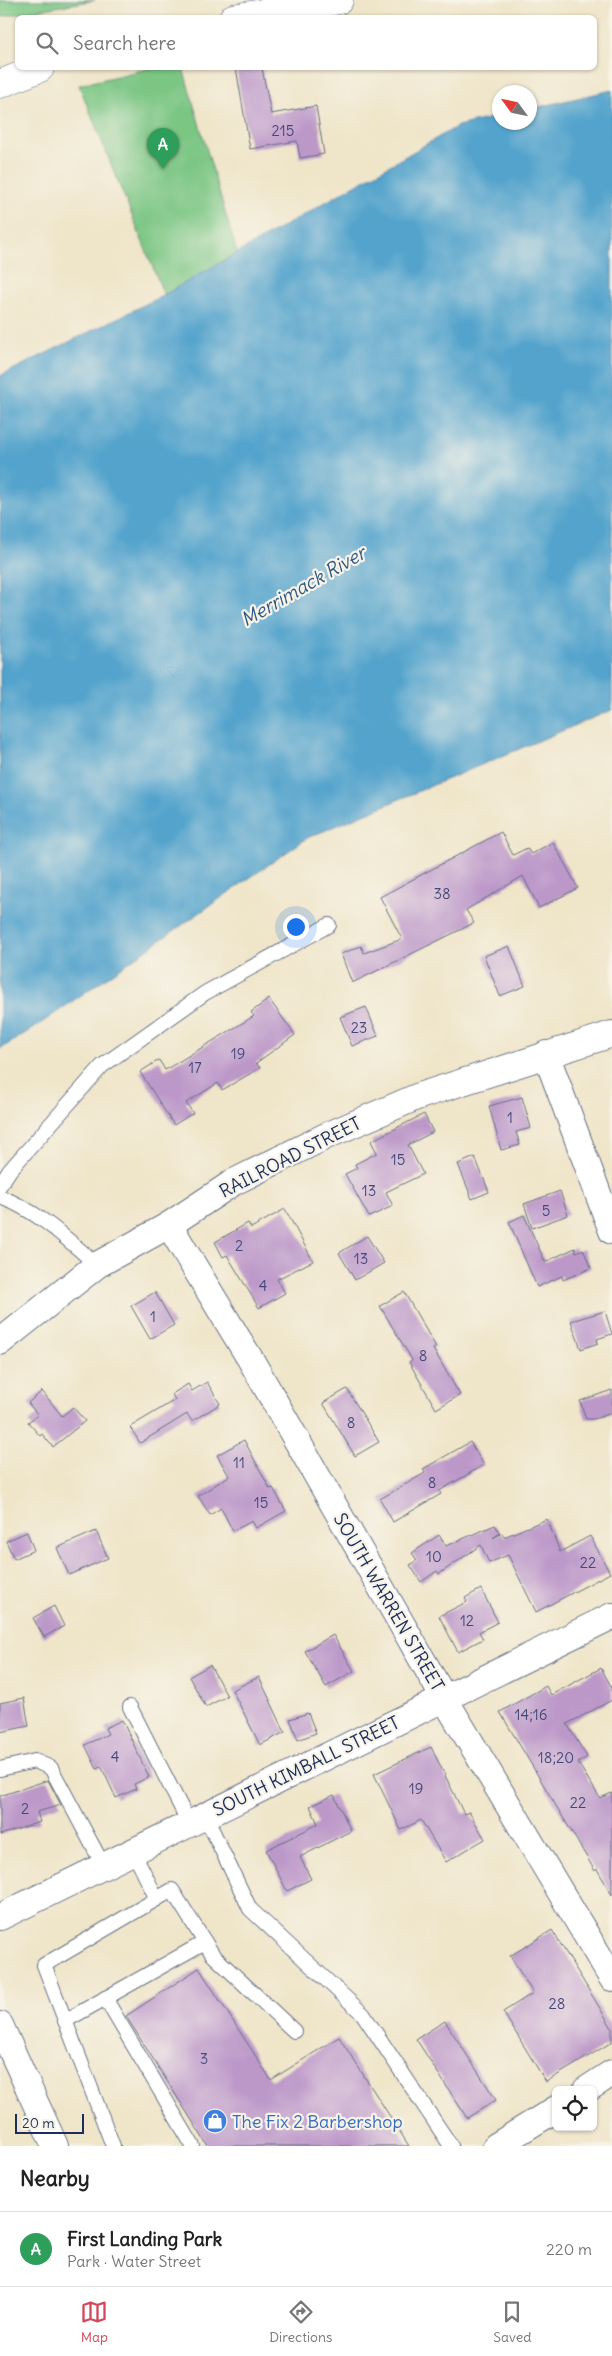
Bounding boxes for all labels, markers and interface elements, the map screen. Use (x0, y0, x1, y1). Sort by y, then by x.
search box (15, 15, 597, 70)
icon: search (33, 29, 61, 57)
text: Search here (73, 31, 176, 55)
north arrow (492, 85, 537, 130)
house number: 215 (272, 121, 294, 140)
pin: A (147, 128, 179, 169)
water label: Merrimack River (236, 539, 372, 631)
house number: 38 (433, 884, 451, 903)
your location (283, 914, 309, 940)
house number: 23 (351, 1018, 367, 1037)
house number: 19 (231, 1044, 245, 1063)
house number: 17 (188, 1058, 202, 1077)
house number: 1 (507, 1108, 513, 1127)
street label: RAILROAD STREET (215, 1111, 365, 1203)
house number: 15 (391, 1150, 405, 1169)
house number: 13 (362, 1181, 376, 1200)
house number: 5 (542, 1201, 550, 1220)
house number: 2 (235, 1236, 243, 1255)
house number: 13 (354, 1249, 368, 1268)
house number: 4 (259, 1276, 268, 1295)
house number: 1 (150, 1307, 156, 1326)
house number: 8 (419, 1346, 427, 1365)
house number: 8 (347, 1413, 355, 1432)
house number: 11 (233, 1453, 245, 1472)
house number: 8 (428, 1473, 436, 1492)
house number: 15 (254, 1493, 268, 1512)
street label: SOUTH WARREN STREET (329, 1509, 449, 1695)
house number: 10 (426, 1547, 442, 1566)
house number: 22 (580, 1553, 596, 1572)
house number: 12 (460, 1611, 474, 1630)
house number: 14;16 (515, 1705, 547, 1724)
street label: SOUTH KIMBALL STREET (209, 1711, 403, 1821)
house number: 4 (111, 1747, 120, 1766)
house number: 18;20 (538, 1748, 574, 1767)
house number: 19 (409, 1779, 423, 1798)
house number: 22 (570, 1793, 586, 1812)
house number: 2 (21, 1799, 29, 1818)
house number: 28 (549, 1994, 565, 2013)
house number: 3 (200, 2049, 208, 2068)
map controls (552, 2086, 597, 2131)
button: locate (552, 2086, 597, 2131)
shop icon: The Fix 2 Barbershop (202, 2108, 228, 2134)
place label: The Fix 2 Barbershop (232, 2110, 403, 2133)
scale bar (15, 2111, 84, 2134)
text: 20 m (22, 2114, 55, 2132)
text: Nearby (20, 2165, 90, 2192)
text: First Landing Park (67, 2227, 222, 2251)
text: A (31, 2239, 41, 2259)
text: 220 m (546, 2239, 592, 2259)
text: Park · Water Street (67, 2251, 201, 2271)
tab: Map (80, 2298, 108, 2346)
tab: Directions (269, 2298, 332, 2346)
tab: Saved (493, 2298, 532, 2346)

